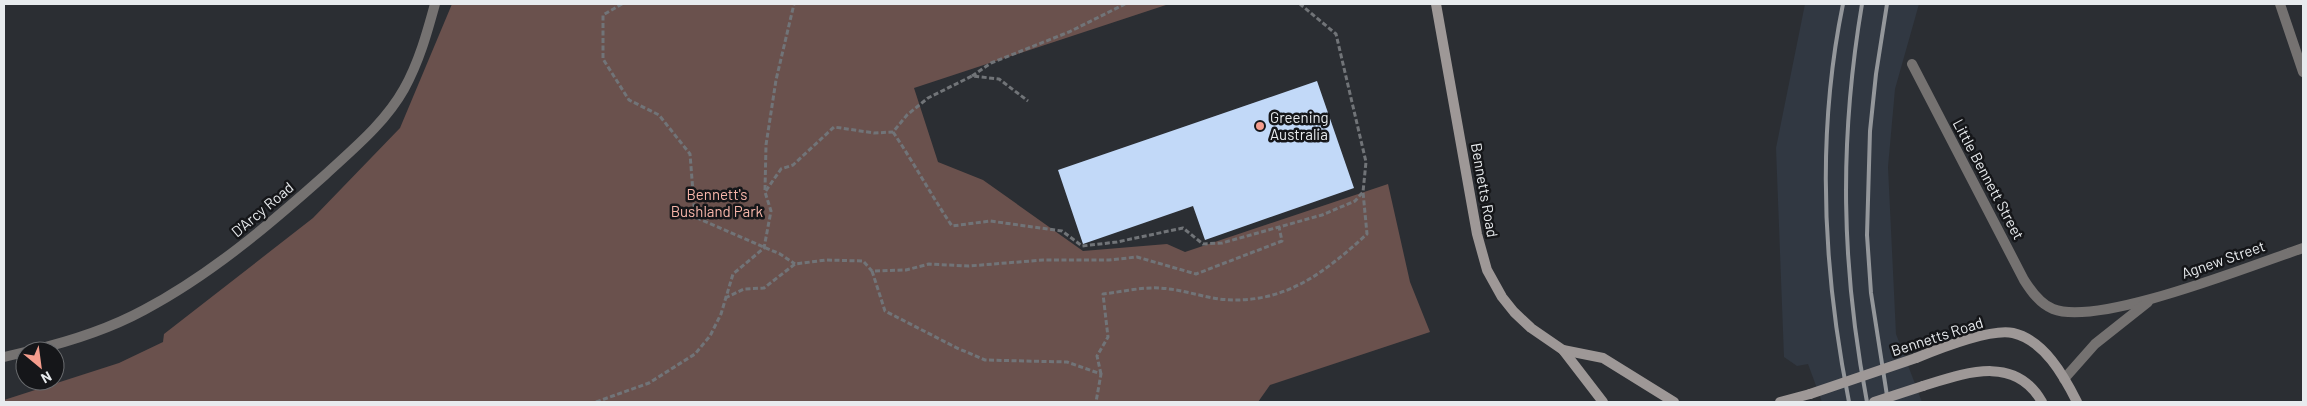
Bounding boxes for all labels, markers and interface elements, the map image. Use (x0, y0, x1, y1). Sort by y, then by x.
place label: Greening Australia (1270, 108, 1329, 143)
street label: Little Bennett Street (1950, 116, 2028, 242)
marker: Greening Australia (1254, 120, 1266, 132)
street label: Bennetts Road (1468, 141, 1502, 239)
street label: D'Arcy Road (227, 178, 297, 240)
park label: Bennett's Bushland Park (671, 185, 764, 220)
street label: Agnew Street (2179, 236, 2267, 282)
street label: Bennetts Road (1889, 313, 1985, 359)
north arrow (15, 341, 65, 391)
text: N (38, 368, 55, 387)

